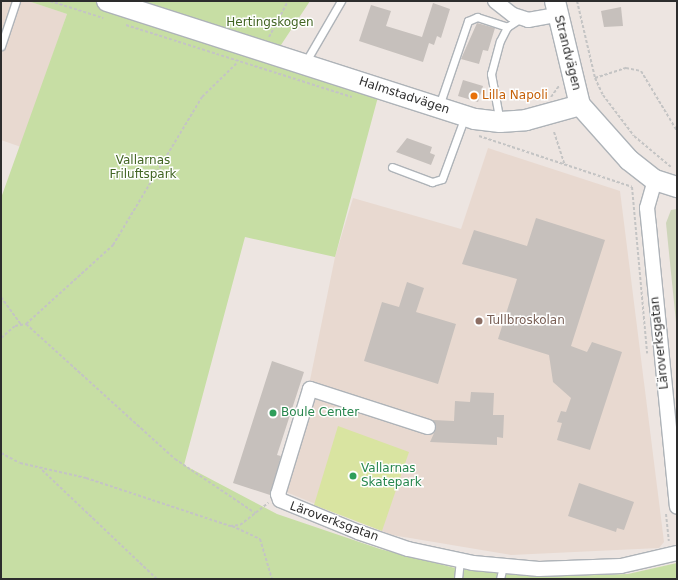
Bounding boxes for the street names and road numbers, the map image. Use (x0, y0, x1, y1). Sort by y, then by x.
street label: Strandvägen (551, 14, 583, 92)
street label: Halmstadvägen (357, 75, 451, 117)
street label: Läroverksgatan (648, 296, 672, 390)
street label: Läroverksgatan (288, 499, 380, 545)

